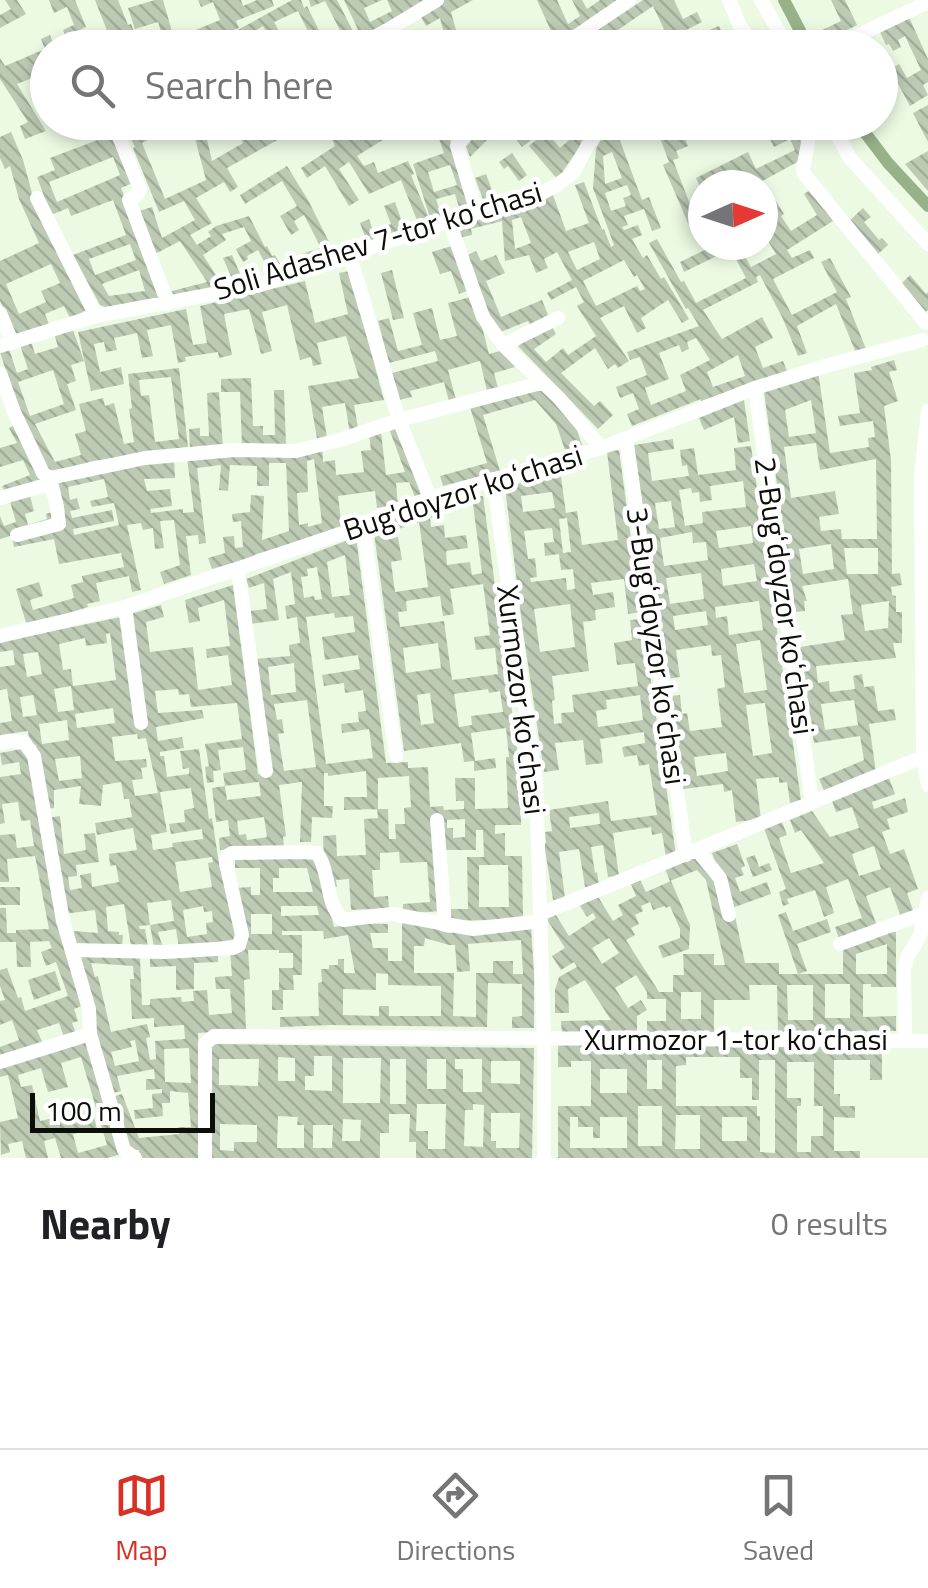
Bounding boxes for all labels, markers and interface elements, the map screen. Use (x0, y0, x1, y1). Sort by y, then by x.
search box (30, 30, 898, 140)
text: Search here (145, 56, 333, 114)
icon: search (65, 58, 120, 113)
street label: Soli Adashev 7-tor koʻchasi (208, 168, 547, 312)
north arrow (688, 170, 778, 260)
street label: Bug'doyzor koʻchasi (337, 432, 588, 552)
street label: 2-Bugʻdoyzor koʻchasi (743, 454, 827, 738)
street label: 3-Bugʻdoyzor koʻchasi (615, 504, 699, 788)
street label: Xurmozor koʻchasi (485, 582, 559, 817)
street label: Xurmozor 1-tor koʻchasi (584, 1016, 888, 1062)
scale bar (30, 1088, 215, 1132)
text: 100 m (45, 1089, 122, 1132)
text: Nearby (40, 1191, 171, 1255)
text: 0 results (771, 1199, 888, 1247)
tab: Map (114, 1468, 169, 1571)
tab: Directions (397, 1468, 515, 1571)
tab: Saved (743, 1468, 814, 1571)

